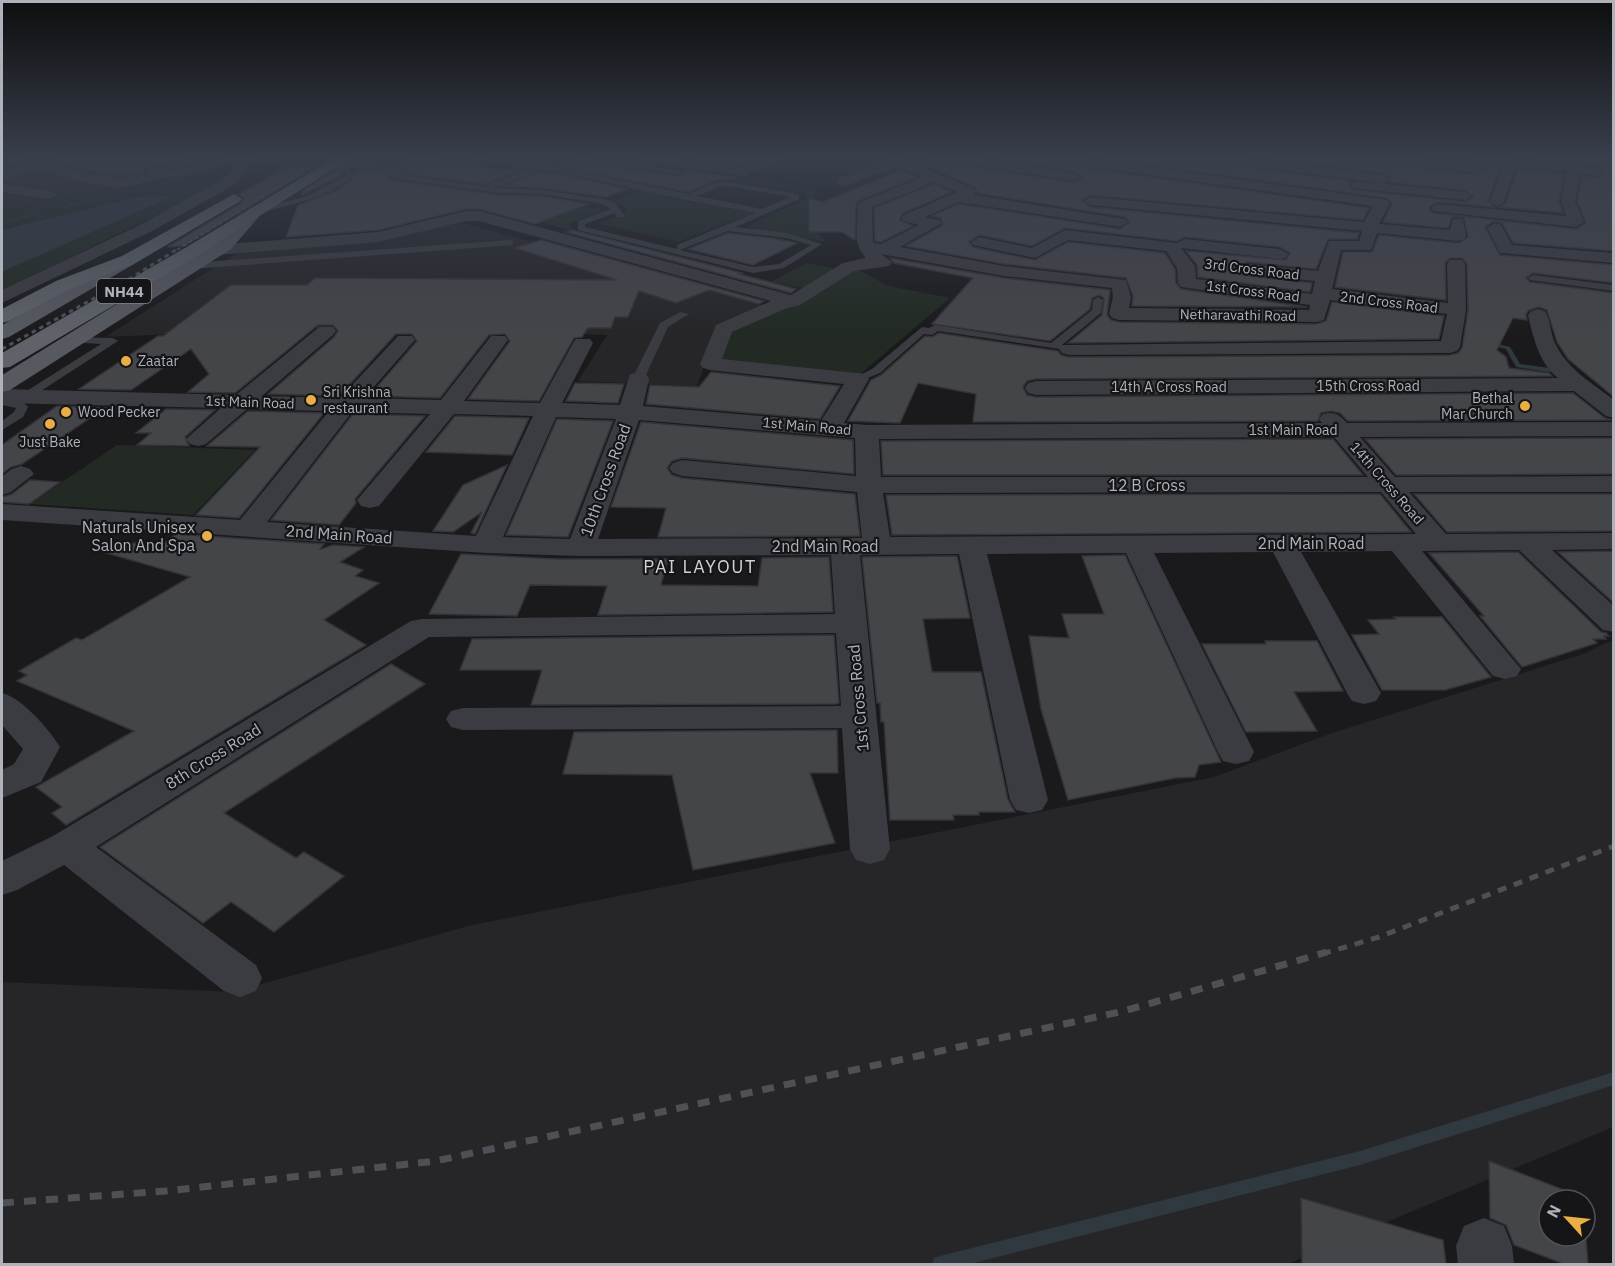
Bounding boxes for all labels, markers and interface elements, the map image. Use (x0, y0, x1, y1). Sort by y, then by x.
street label: 3rd Cross Road (1203, 254, 1301, 284)
street label: 1st Cross Road (1205, 276, 1301, 306)
road number: NH44 (97, 279, 151, 303)
street label: 2nd Cross Road (1339, 287, 1439, 317)
street label: Netharavathi Road (1180, 305, 1296, 325)
place label: Zaatar (138, 352, 179, 370)
marker: Zaatar (119, 354, 133, 368)
street label: 15th Cross Road (1316, 377, 1420, 395)
street label: 14th A Cross Road (1111, 378, 1227, 396)
place label: Sri Krishna restaurant (323, 383, 391, 417)
place label: Bethal Mar Church (1441, 389, 1513, 423)
street label: 1st Main Road (205, 391, 295, 413)
marker: Sri Krishna restaurant (304, 393, 318, 407)
marker: Bethal Mar Church (1518, 399, 1532, 413)
place label: Wood Pecker (78, 403, 160, 421)
marker: Wood Pecker (59, 405, 73, 419)
street label: 1st Main Road (762, 413, 852, 439)
marker: Just Bake (43, 417, 57, 431)
street label: 10th Cross Road (575, 421, 635, 539)
street label: 1st Main Road (1248, 421, 1338, 439)
place label: Just Bake (19, 433, 81, 451)
street label: 14th Cross Road (1346, 438, 1428, 528)
street label: 12 B Cross (1108, 475, 1186, 495)
place label: Naturals Unisex Salon And Spa (82, 517, 195, 555)
street label: 2nd Main Road (285, 520, 393, 548)
marker: Naturals Unisex Salon And Spa (200, 529, 214, 543)
street label: 2nd Main Road (1258, 533, 1364, 553)
street label: 2nd Main Road (772, 536, 878, 556)
district label: PAI LAYOUT (643, 555, 757, 578)
street label: 1st Cross Road (843, 644, 873, 752)
street label: 8th Cross Road (162, 719, 264, 793)
north arrow (1537, 1188, 1597, 1248)
text: N (1542, 1201, 1565, 1221)

